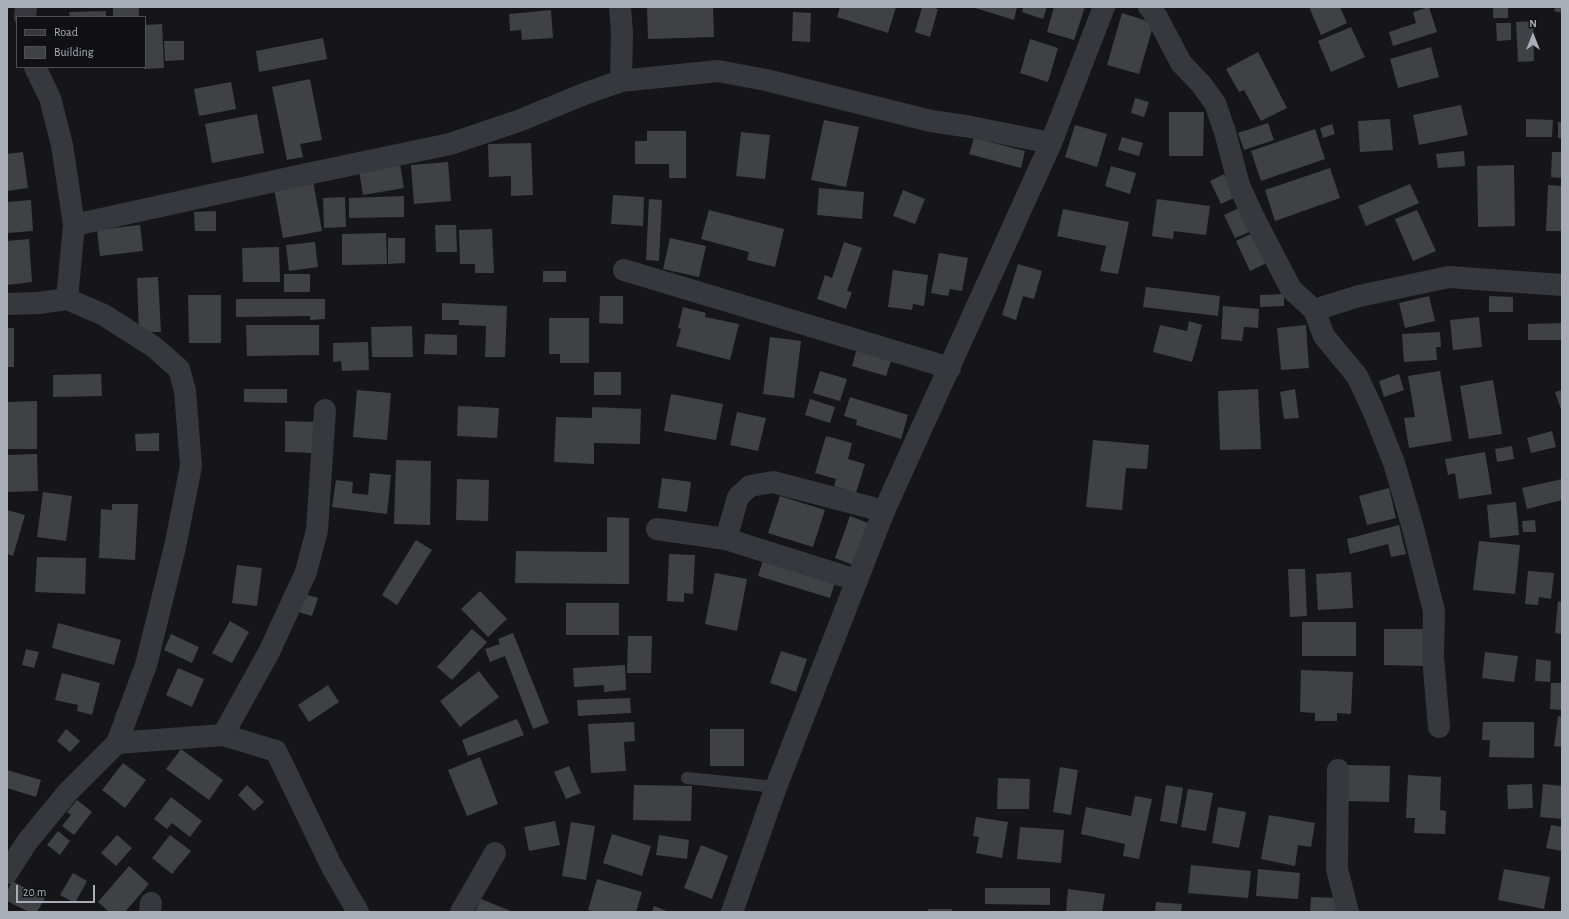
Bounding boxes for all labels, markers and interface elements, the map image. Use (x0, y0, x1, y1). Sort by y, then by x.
legend (16, 16, 146, 68)
north arrow (1513, 16, 1553, 56)
text: N (1529, 18, 1537, 29)
text: Road (54, 26, 78, 38)
text: Building (54, 46, 94, 58)
scale bar (18, 877, 97, 903)
text: 20 m (23, 886, 46, 898)

